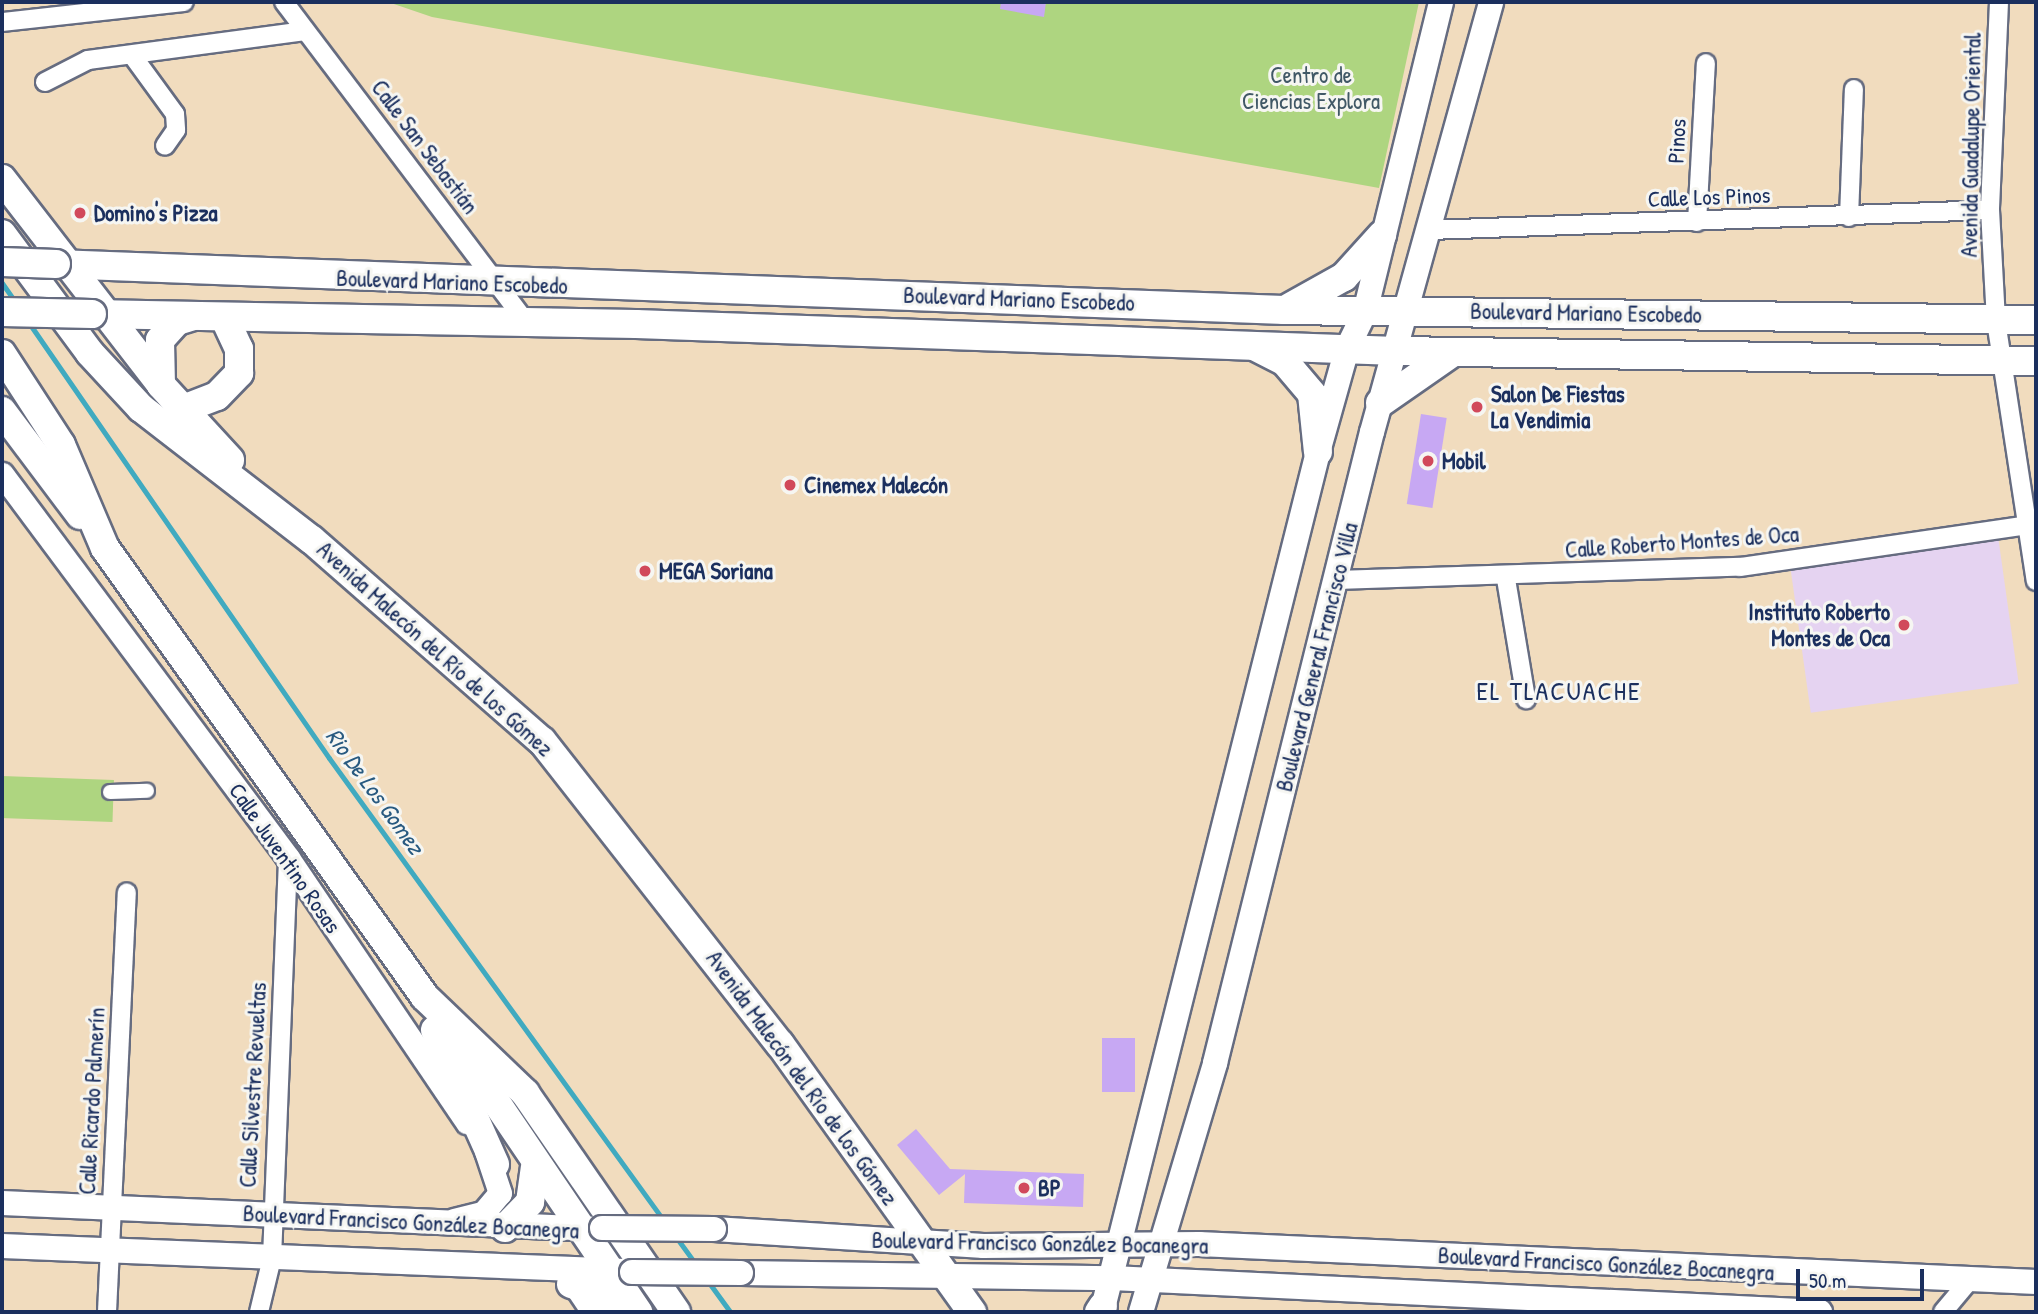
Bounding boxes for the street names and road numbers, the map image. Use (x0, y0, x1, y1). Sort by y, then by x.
street label: Avenida Guadalupe Oriental (1955, 32, 1987, 258)
street label: Calle San Sebastián (366, 74, 484, 220)
street label: Pinos (1662, 118, 1692, 164)
street label: Calle Los Pinos (1647, 181, 1771, 213)
street label: Boulevard Mariano Escobedo (336, 264, 568, 300)
street label: Boulevard Mariano Escobedo (903, 281, 1135, 317)
street label: Boulevard Mariano Escobedo (1470, 297, 1702, 329)
street label: Boulevard General Francisco Villa (1270, 520, 1364, 794)
street label: Calle Roberto Montes de Oca (1564, 520, 1800, 564)
street label: Avenida Malecón del Río de los Gómez (311, 536, 559, 762)
street label: Calle Juventino Rosas (223, 778, 347, 938)
street label: Avenida Malecón del Río de los Gómez (700, 945, 904, 1211)
street label: Calle Silvestre Revueltas (234, 982, 272, 1188)
street label: Calle Ricardo Palmerín (73, 1007, 111, 1195)
street label: Boulevard Francisco González Bocanegra (242, 1199, 580, 1245)
street label: Boulevard Francisco González Bocanegra (872, 1226, 1208, 1260)
street label: Boulevard Francisco González Bocanegra (1437, 1241, 1775, 1287)

